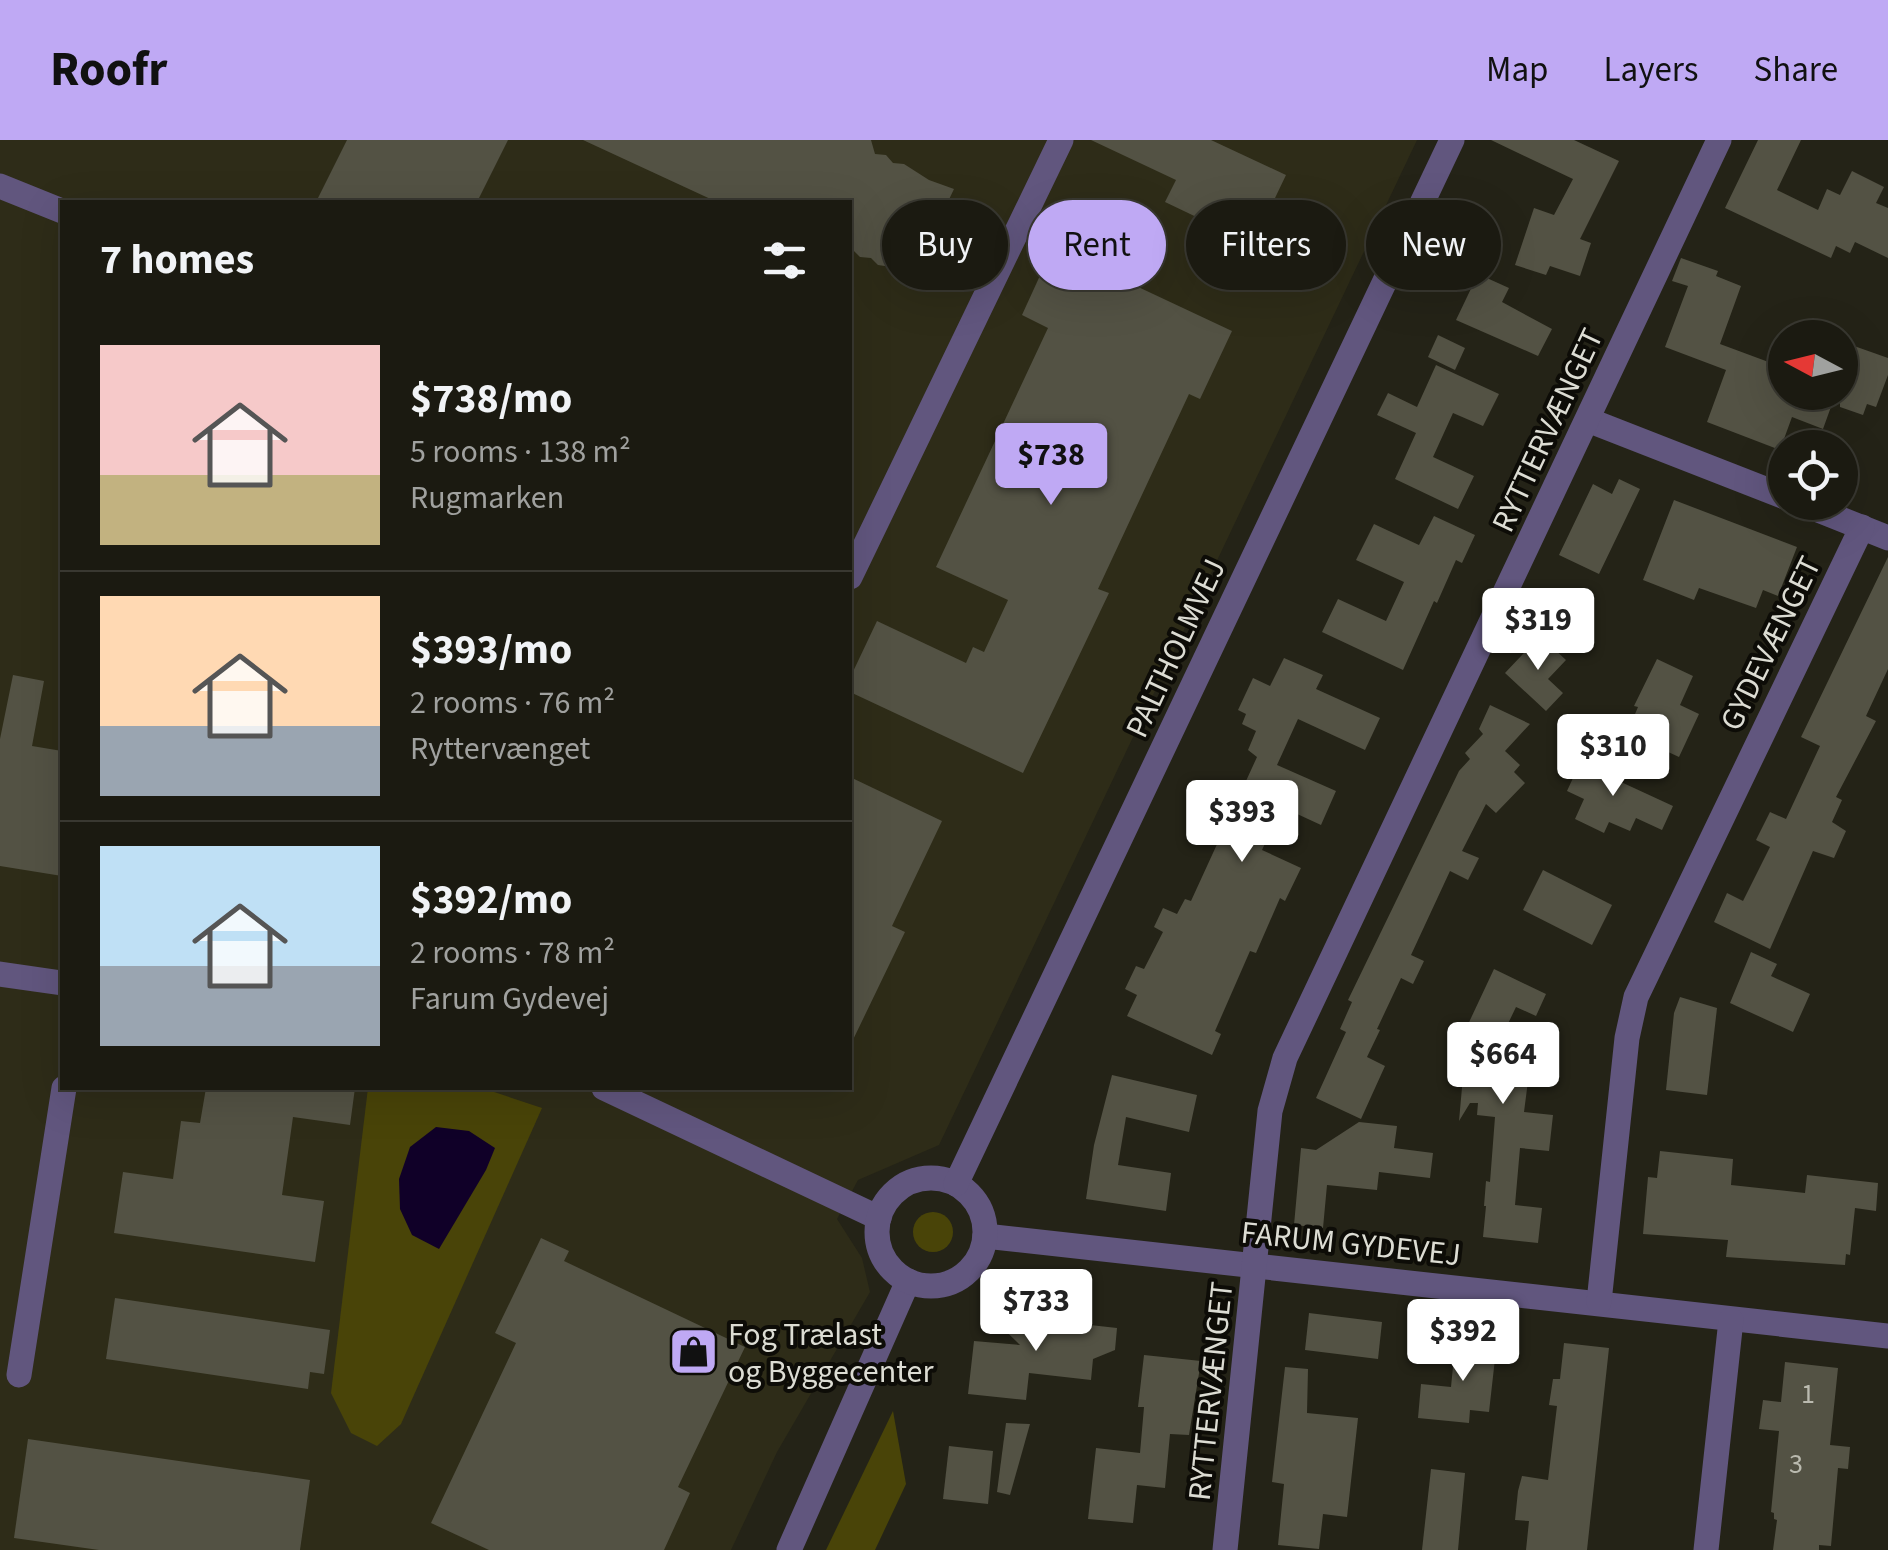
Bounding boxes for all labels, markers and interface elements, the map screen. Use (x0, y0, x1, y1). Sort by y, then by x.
text: Roofr (50, 36, 167, 104)
text: Map (1486, 45, 1549, 95)
text: Layers (1604, 45, 1698, 95)
text: Share (1753, 45, 1838, 95)
chip: Buy (882, 200, 1008, 290)
chip: Rent (1028, 200, 1166, 290)
chip: Filters (1186, 200, 1346, 290)
chip: New (1366, 200, 1501, 290)
text: 7 homes (100, 230, 254, 290)
icon: filters (757, 233, 812, 288)
north arrow (1768, 320, 1858, 410)
map controls (1768, 320, 1858, 520)
street label: RYTTERVÆNGET (1481, 321, 1615, 540)
text: $738/mo (410, 369, 572, 429)
icon: home (180, 385, 300, 505)
pin: $738 (992, 423, 1110, 508)
text: 5 rooms · 138 m² (410, 429, 631, 475)
button: locate (1768, 430, 1858, 520)
text: $738 (1017, 432, 1085, 478)
text: Rugmarken (410, 475, 564, 521)
street label: GYDEVÆNGET (1709, 549, 1833, 738)
street label: PALTHOLMVEJ (1114, 551, 1237, 745)
pin: $319 (1479, 588, 1597, 673)
text: $319 (1504, 597, 1572, 643)
text: $393/mo (410, 620, 572, 680)
icon: home (180, 636, 300, 756)
text: 2 rooms · 76 m² (410, 680, 615, 726)
pin: $310 (1554, 714, 1672, 799)
text: $310 (1579, 723, 1647, 769)
text: Ryttervænget (410, 726, 590, 772)
pin: $393 (1183, 780, 1301, 865)
text: $393 (1208, 789, 1276, 835)
text: $392/mo (410, 870, 572, 930)
icon: home (180, 886, 300, 1006)
text: 2 rooms · 78 m² (410, 930, 615, 976)
text: Farum Gydevej (410, 976, 609, 1022)
pin: $664 (1444, 1022, 1562, 1107)
text: $664 (1469, 1031, 1537, 1077)
street label: FARUM GYDEVEJ (1239, 1210, 1463, 1278)
pin: $733 (977, 1269, 1095, 1354)
text: $733 (1002, 1278, 1070, 1324)
street label: RYTTERVÆNGET (1177, 1279, 1245, 1503)
pin: $392 (1404, 1299, 1522, 1384)
text: $392 (1429, 1308, 1497, 1354)
place label: Fog Trælast og Byggecenter (728, 1312, 934, 1395)
shop icon: Fog Trælast og Byggecenter (667, 1326, 719, 1378)
house number: 1 (1801, 1374, 1815, 1414)
house number: 3 (1789, 1444, 1803, 1484)

